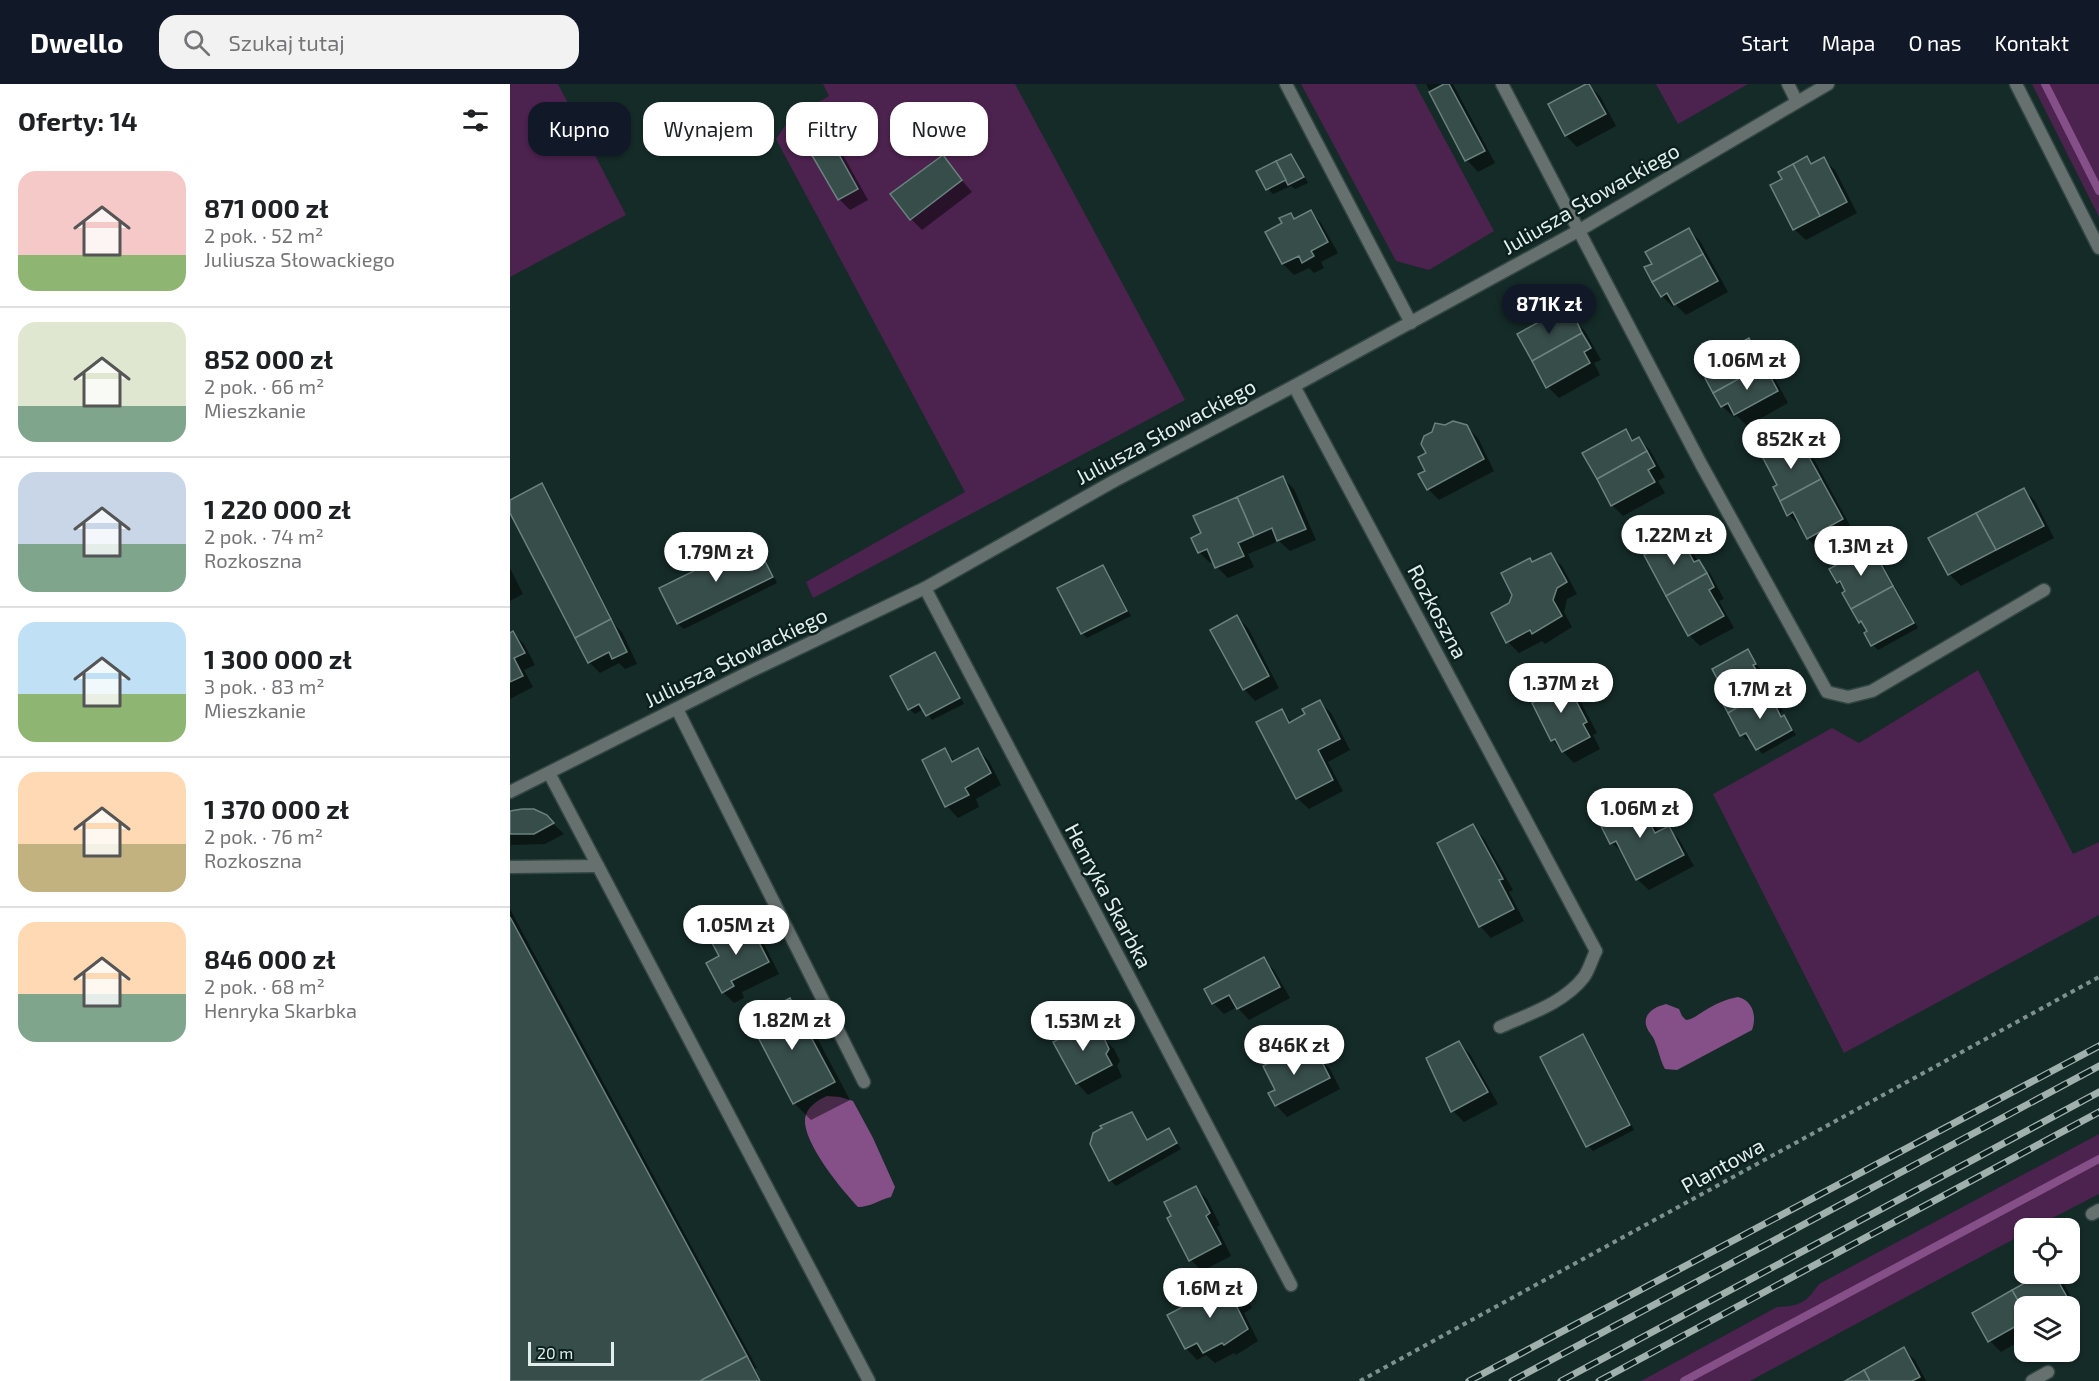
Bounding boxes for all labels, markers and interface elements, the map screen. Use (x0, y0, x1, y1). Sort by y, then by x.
search box (159, 15, 579, 69)
text: Dwello (30, 25, 123, 59)
icon: search (180, 26, 213, 59)
text: Szukaj tutaj (228, 29, 345, 55)
text: Start (1741, 30, 1789, 55)
text: Mapa (1822, 30, 1875, 55)
text: O nas (1908, 30, 1962, 55)
text: Kontakt (1995, 30, 2069, 55)
chip: Kupno (528, 102, 631, 156)
chip: Wynajem (643, 102, 774, 156)
chip: Filtry (786, 102, 878, 156)
chip: Nowe (890, 102, 988, 156)
icon: filters (459, 104, 492, 137)
text: Oferty: 14 (18, 105, 137, 136)
street label: Juliusza Słowackiego (1497, 137, 1683, 259)
text: 871 000 zł (204, 192, 329, 223)
icon: home (66, 195, 138, 267)
text: 2 pok. · 52 m² (204, 223, 323, 247)
text: Juliusza Słowackiego (204, 247, 395, 271)
pin: 871K zł (1494, 284, 1604, 335)
text: 871K zł (1516, 291, 1582, 315)
pin: 1.06M zł (1685, 340, 1809, 391)
text: 852 000 zł (204, 343, 333, 374)
icon: home (66, 346, 138, 418)
text: 1.06M zł (1708, 347, 1786, 371)
street label: Juliusza Słowackiego (1071, 373, 1260, 489)
text: 2 pok. · 66 m² (204, 374, 324, 398)
text: Mieszkanie (204, 398, 306, 422)
pin: 852K zł (1736, 419, 1846, 470)
text: 852K zł (1756, 426, 1826, 450)
text: 1 220 000 zł (204, 493, 351, 524)
icon: home (66, 496, 138, 568)
pin: 1.22M zł (1612, 515, 1736, 566)
text: 1.22M zł (1635, 522, 1713, 546)
text: 2 pok. · 74 m² (204, 524, 324, 548)
pin: 1.3M zł (1806, 526, 1916, 577)
pin: 1.79M zł (654, 532, 778, 583)
text: 1.3M zł (1828, 533, 1894, 557)
text: 1.79M zł (678, 539, 754, 563)
text: Rozkoszna (204, 548, 302, 572)
street label: Rozkoszna (1403, 560, 1474, 663)
street label: Juliusza Słowackiego (640, 601, 831, 712)
text: 1 300 000 zł (204, 643, 352, 674)
icon: home (66, 646, 138, 718)
pin: 1.37M zł (1499, 663, 1623, 714)
pin: 1.7M zł (1705, 669, 1815, 720)
text: 1.37M zł (1523, 670, 1599, 694)
text: 3 pok. · 83 m² (204, 674, 324, 698)
text: 1.7M zł (1728, 676, 1792, 700)
text: Mieszkanie (204, 698, 306, 722)
pin: 1.06M zł (1578, 788, 1702, 839)
text: 1 370 000 zł (204, 793, 349, 824)
text: 1.06M zł (1601, 795, 1679, 819)
icon: home (66, 796, 138, 868)
street label: Henryka Skarbka (1061, 819, 1158, 972)
text: 2 pok. · 76 m² (204, 824, 323, 848)
text: Rozkoszna (204, 848, 302, 872)
pin: 1.05M zł (674, 905, 798, 956)
text: 1.05M zł (697, 912, 775, 936)
text: 846 000 zł (204, 943, 336, 974)
icon: home (66, 946, 138, 1018)
text: 2 pok. · 68 m² (204, 974, 325, 998)
text: Henryka Skarbka (204, 998, 357, 1022)
pin: 1.82M zł (730, 1000, 854, 1051)
pin: 1.53M zł (1021, 1001, 1145, 1052)
text: 1.82M zł (753, 1007, 831, 1031)
text: 1.53M zł (1045, 1008, 1121, 1032)
pin: 846K zł (1239, 1025, 1349, 1076)
text: 846K zł (1258, 1032, 1330, 1056)
street label: Plantowa (1676, 1132, 1768, 1198)
map controls (2014, 1218, 2080, 1362)
button: locate (2014, 1218, 2080, 1284)
pin: 1.6M zł (1155, 1268, 1265, 1319)
text: 1.6M zł (1177, 1275, 1243, 1299)
button: layers (2014, 1296, 2080, 1362)
scale bar (528, 1339, 614, 1366)
text: 20 m (537, 1343, 573, 1362)

